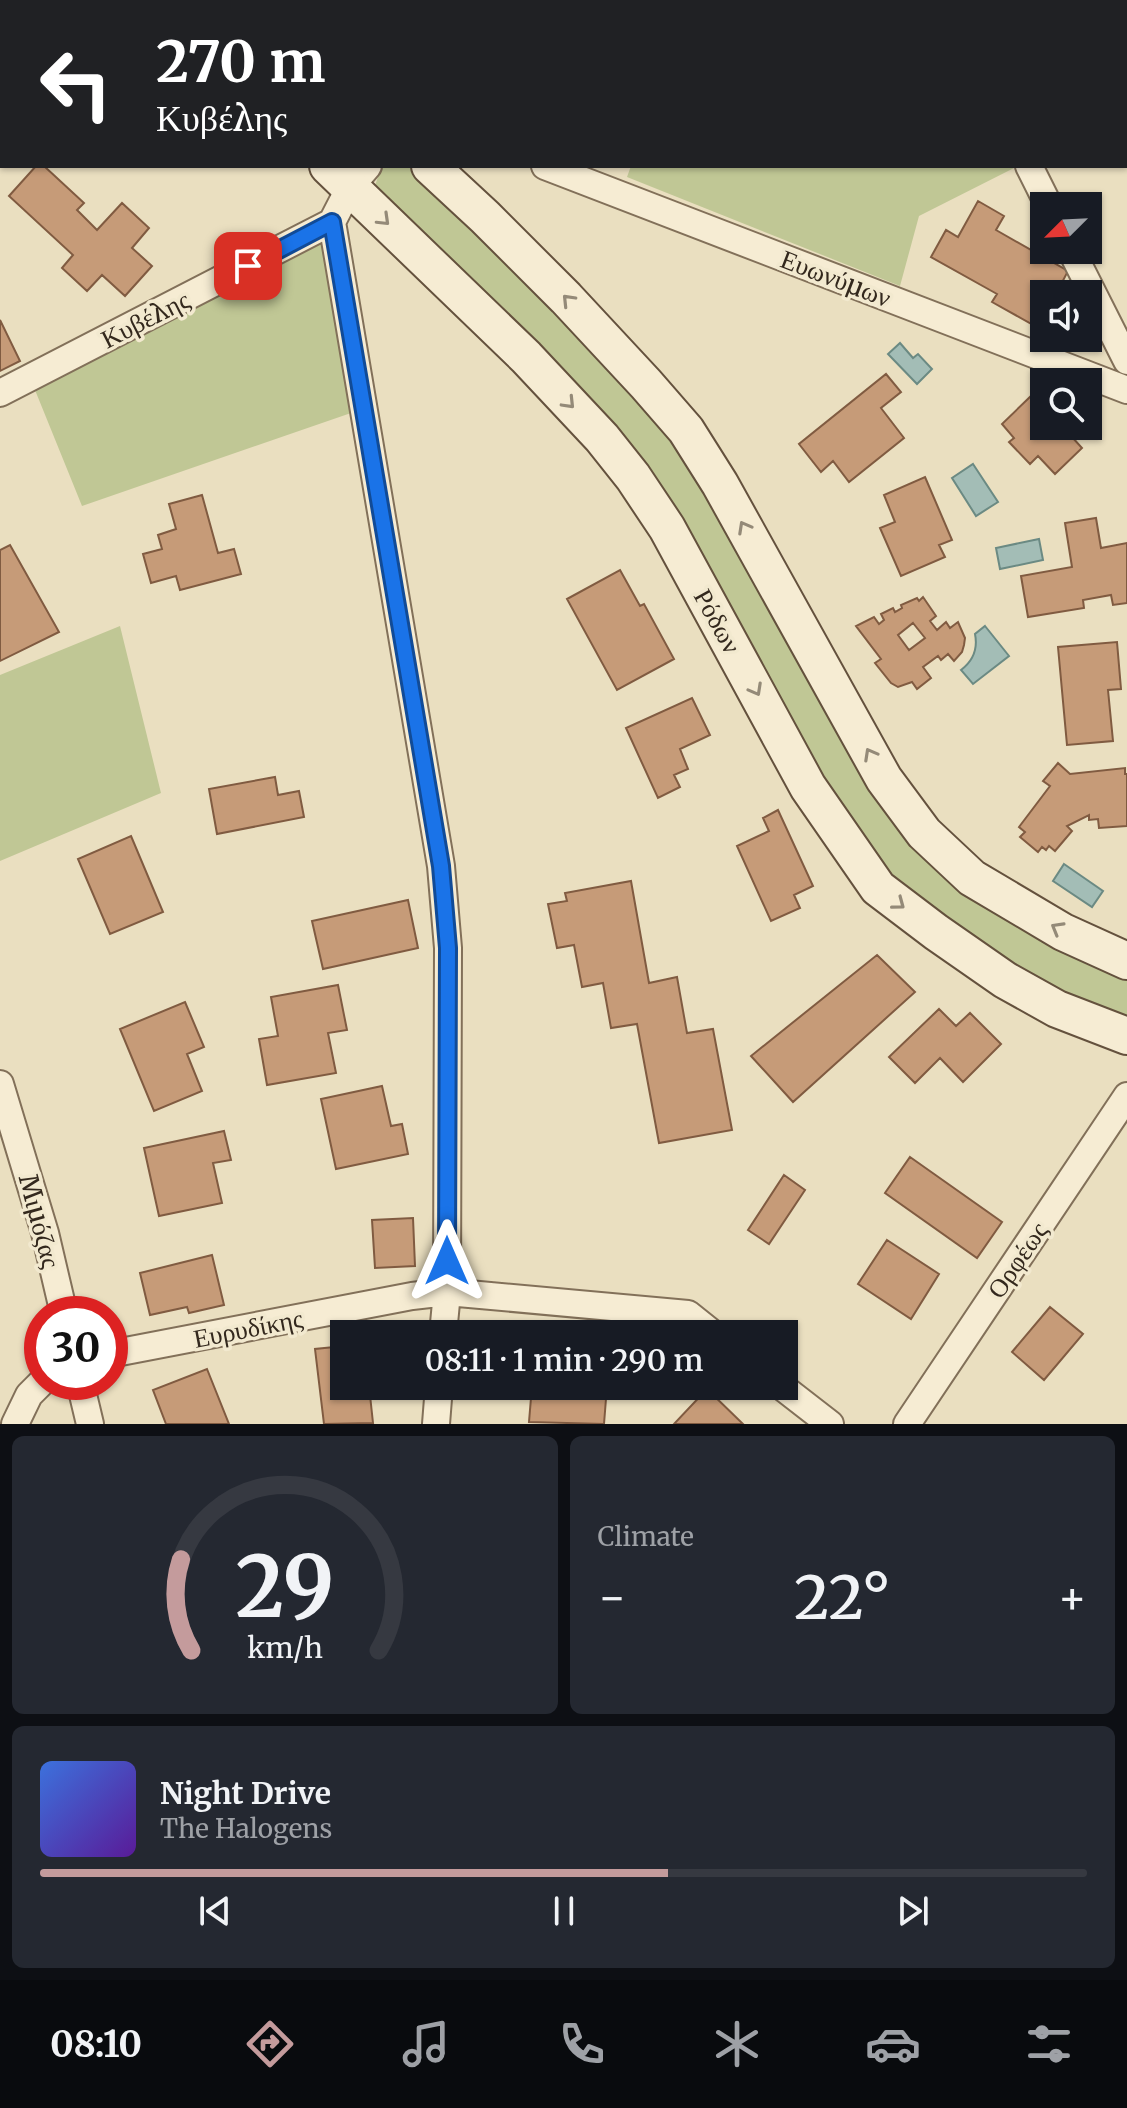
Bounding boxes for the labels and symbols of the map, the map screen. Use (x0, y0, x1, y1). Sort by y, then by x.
north arrow (1030, 192, 1102, 264)
one-way arrow (375, 211, 389, 225)
pin (214, 232, 282, 300)
street label: Ευωνύμων (776, 242, 896, 314)
street label: Κυβέλης (95, 282, 195, 355)
one-way arrow (563, 295, 577, 309)
one-way arrow (560, 394, 574, 408)
one-way arrow (738, 521, 754, 535)
street label: Ρόδων (687, 583, 749, 659)
one-way arrow (746, 682, 761, 696)
one-way arrow (864, 748, 880, 763)
one-way arrow (890, 895, 905, 909)
one-way arrow (1051, 922, 1065, 938)
street label: Μιμόζας (12, 1170, 69, 1272)
street label: Ορφέως (980, 1215, 1055, 1304)
position arrow (405, 1219, 489, 1303)
speed limit sign: 30 (24, 1296, 128, 1400)
street label: Ευρυδίκης (190, 1301, 306, 1355)

